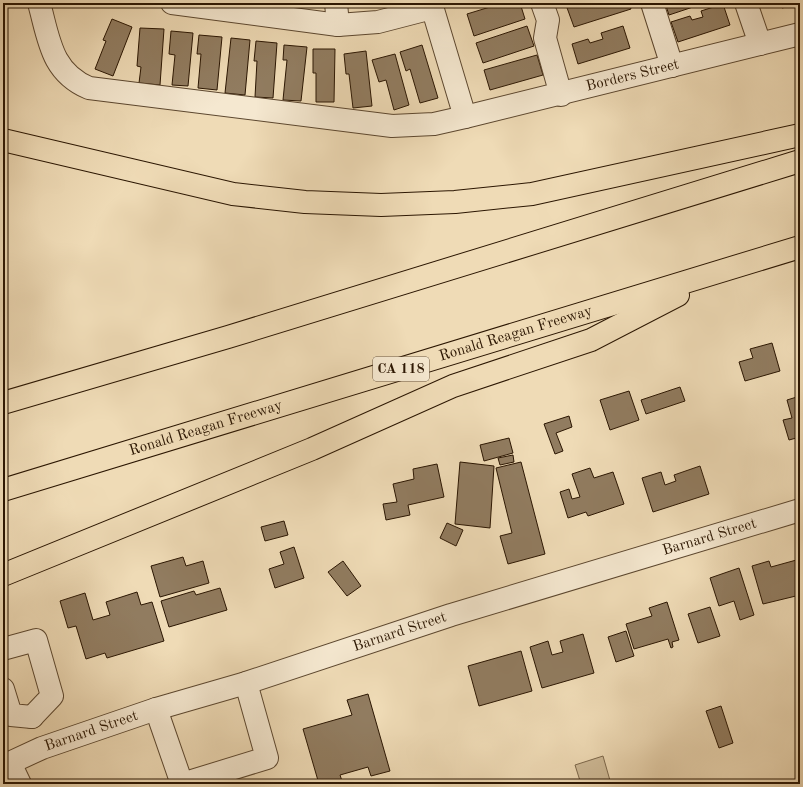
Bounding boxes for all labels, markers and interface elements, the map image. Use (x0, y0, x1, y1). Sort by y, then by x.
street label: Borders Street (584, 57, 681, 94)
street label: Ronald Reagan Freeway (437, 303, 594, 364)
road number: CA 118 (373, 357, 429, 381)
street label: Ronald Reagan Freeway (127, 398, 284, 459)
street label: Barnard Street (661, 516, 758, 558)
street label: Barnard Street (351, 610, 448, 654)
street label: Barnard Street (43, 708, 140, 754)

